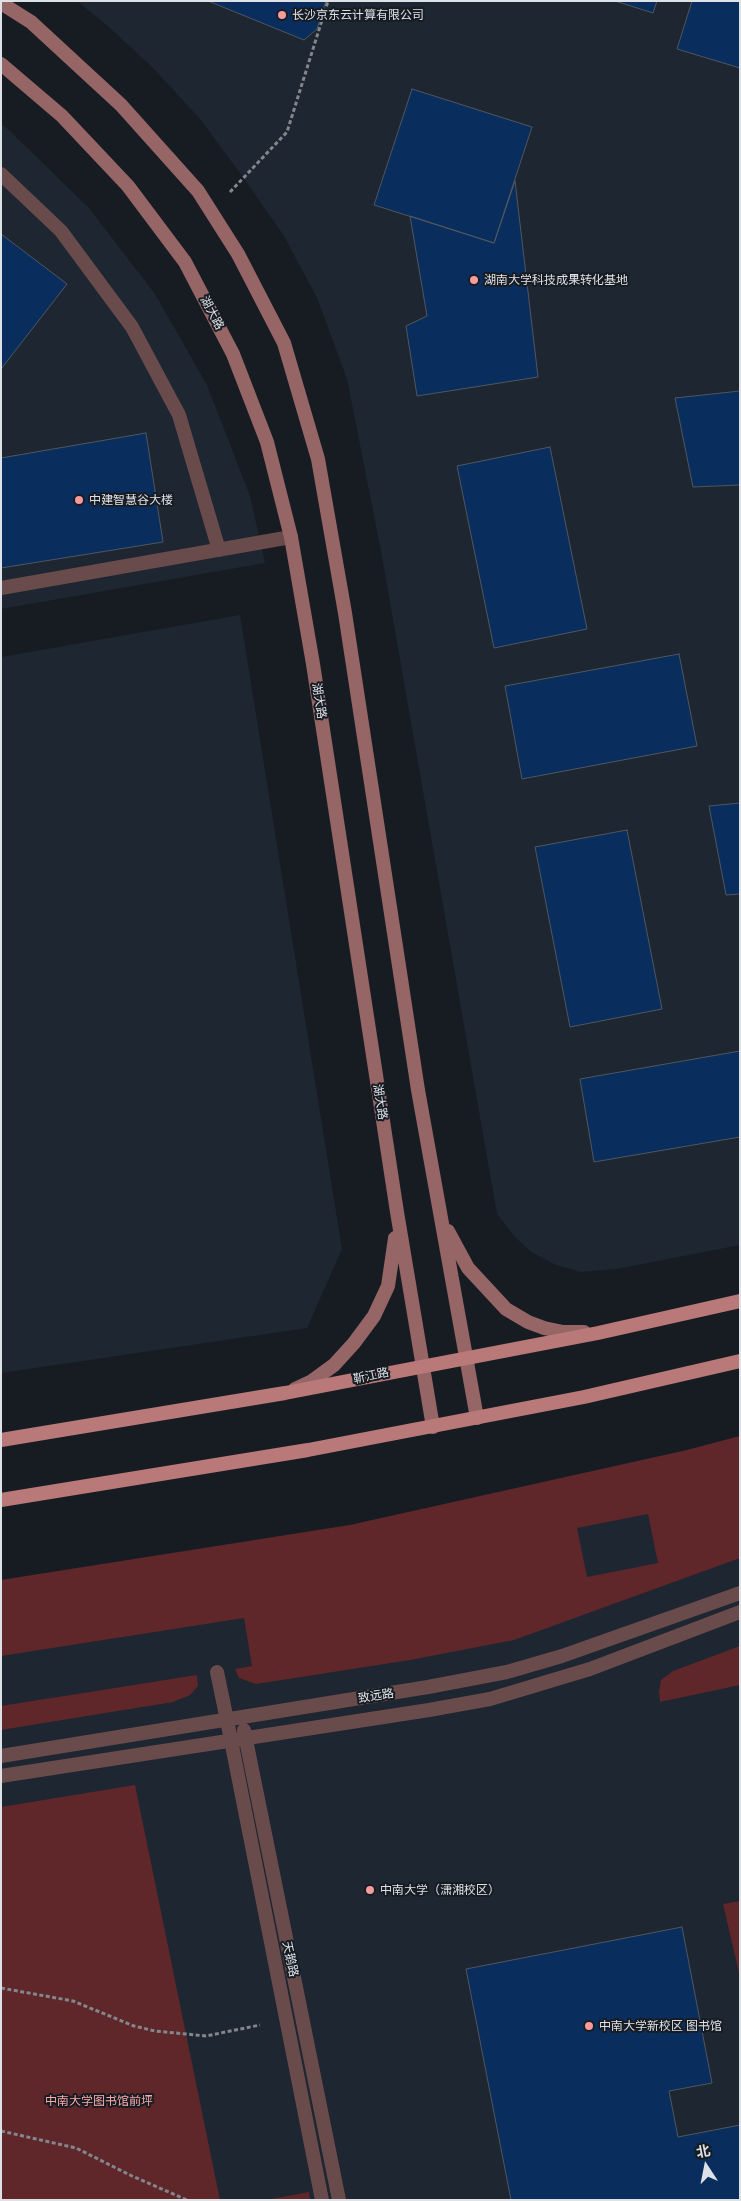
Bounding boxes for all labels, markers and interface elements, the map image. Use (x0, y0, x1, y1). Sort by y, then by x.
place label: 长沙京东云计算有限公司 (292, 8, 424, 22)
marker: 长沙京东云计算有限公司 (276, 9, 288, 21)
place label: 湖南大学科技成果转化基地 (484, 273, 628, 287)
marker: 湖南大学科技成果转化基地 (468, 274, 480, 286)
street label: 湖大路 (197, 294, 227, 332)
place label: 中建智慧谷大楼 (89, 493, 173, 507)
marker: 中建智慧谷大楼 (73, 494, 85, 506)
street label: 湖大路 (309, 682, 329, 720)
street label: 湖大路 (370, 1083, 390, 1121)
street label: 靳江路 (352, 1365, 390, 1387)
street label: 致远路 (357, 1686, 395, 1706)
place label: 中南大学（潇湘校区） (380, 1883, 500, 1897)
marker: 中南大学（潇湘校区） (364, 1884, 376, 1896)
street label: 天鹅路 (279, 1940, 301, 1978)
place label: 中南大学新校区 图书馆 (599, 2019, 722, 2033)
marker: 中南大学新校区 图书馆 (583, 2020, 595, 2032)
park label: 中南大学图书馆前坪 (45, 2094, 153, 2108)
north arrow (681, 2141, 731, 2191)
text: 北 (695, 2142, 712, 2160)

